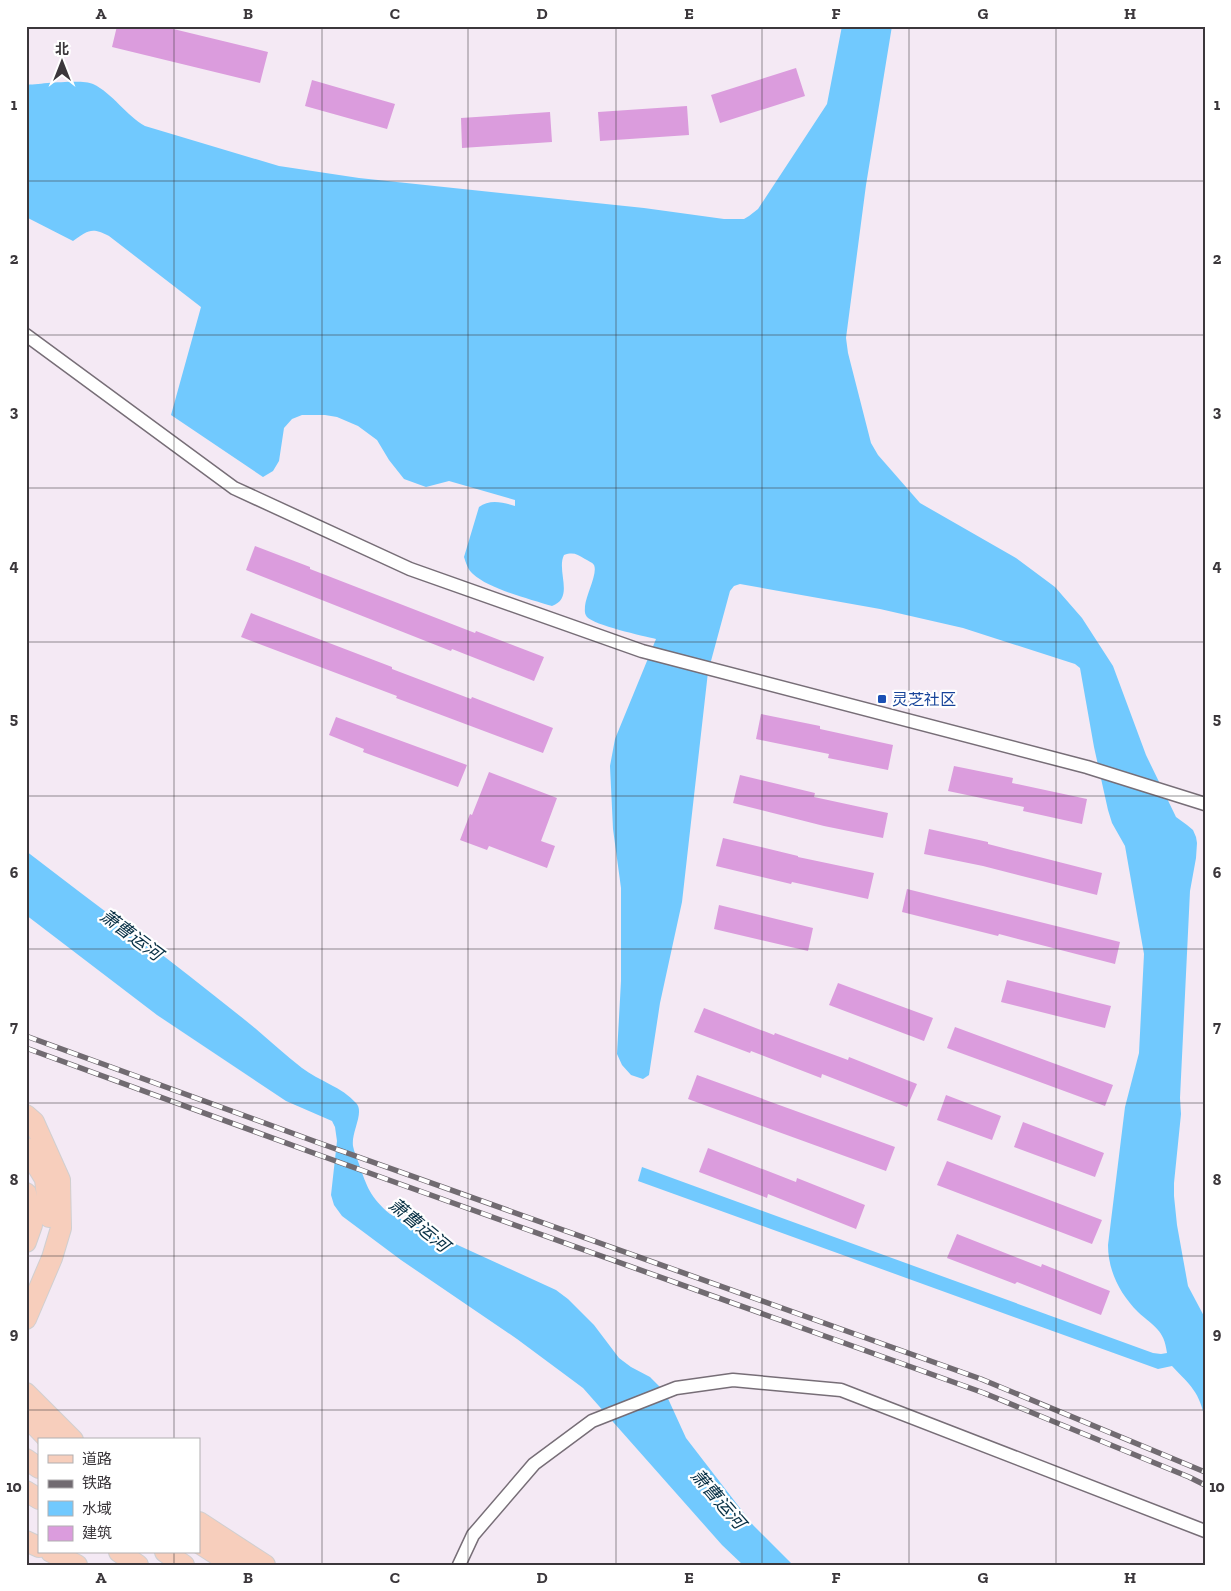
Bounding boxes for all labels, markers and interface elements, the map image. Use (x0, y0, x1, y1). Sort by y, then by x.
text: A (96, 4, 107, 23)
text: B (243, 4, 253, 23)
text: C (390, 4, 400, 23)
text: D (536, 4, 548, 23)
text: E (684, 4, 694, 23)
text: F (831, 4, 841, 23)
text: G (978, 4, 989, 23)
text: H (1124, 4, 1136, 23)
north arrow (38, 38, 88, 88)
text: 北 (55, 41, 69, 58)
text: 1 (11, 95, 18, 114)
text: 1 (1214, 95, 1221, 114)
text: 2 (10, 249, 19, 268)
text: 2 (1213, 249, 1222, 268)
text: 3 (10, 402, 19, 421)
text: 3 (1213, 402, 1222, 421)
text: 4 (9, 556, 19, 575)
text: 4 (1212, 556, 1222, 575)
place label: 灵芝社区 (892, 690, 956, 709)
marker: 灵芝社区 (876, 693, 888, 705)
text: 5 (10, 709, 18, 728)
text: 5 (1213, 709, 1221, 728)
text: 6 (10, 863, 19, 882)
text: 6 (1213, 863, 1222, 882)
water label: 萧曹运河 (96, 905, 169, 967)
text: 7 (10, 1017, 18, 1036)
text: 7 (1213, 1017, 1221, 1036)
text: 8 (10, 1170, 19, 1189)
text: 8 (1213, 1170, 1222, 1189)
water label: 萧曹运河 (384, 1193, 456, 1258)
text: 9 (10, 1324, 19, 1343)
text: 9 (1213, 1324, 1222, 1343)
legend (38, 1438, 200, 1554)
text: 道路 (82, 1450, 112, 1468)
water label: 萧曹运河 (686, 1465, 752, 1536)
text: 铁路 (82, 1474, 112, 1492)
text: 10 (6, 1477, 22, 1496)
text: 10 (1209, 1477, 1225, 1496)
text: 水域 (82, 1500, 112, 1518)
text: 建筑 (82, 1524, 112, 1542)
text: A (96, 1568, 107, 1587)
text: B (243, 1568, 253, 1587)
text: C (390, 1568, 400, 1587)
text: D (536, 1568, 548, 1587)
text: E (684, 1568, 694, 1587)
text: F (831, 1568, 841, 1587)
text: G (978, 1568, 989, 1587)
text: H (1124, 1568, 1136, 1587)

